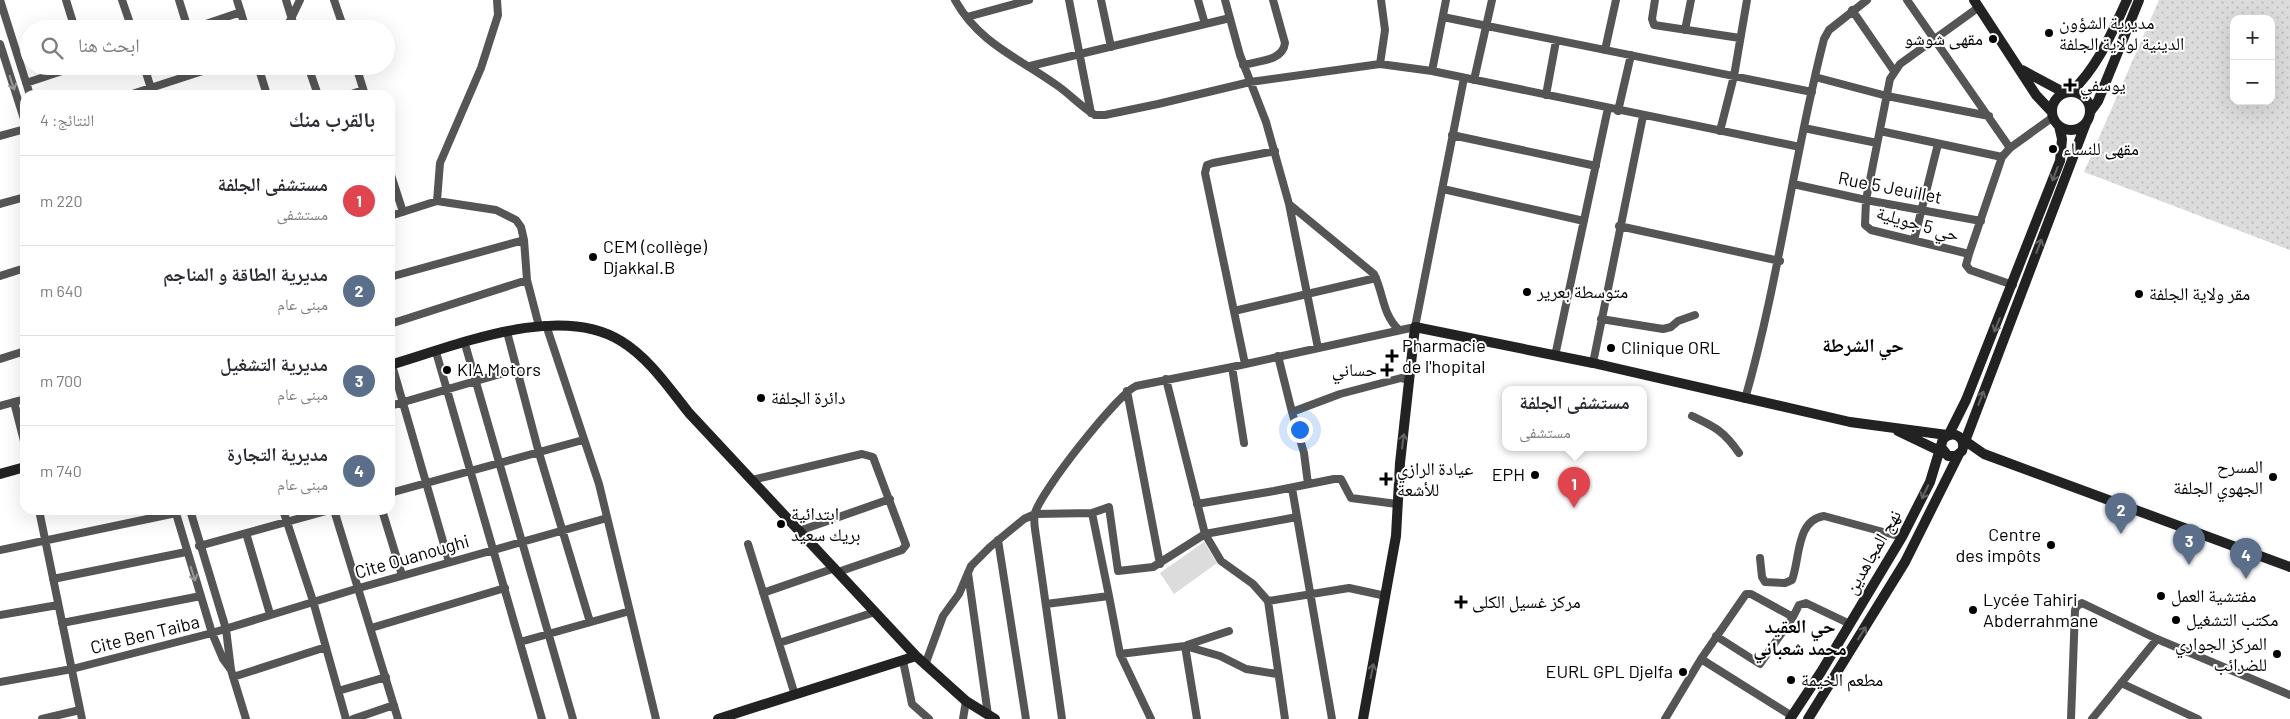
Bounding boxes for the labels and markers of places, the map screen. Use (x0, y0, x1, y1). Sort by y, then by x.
place label: مديرية الشؤون الدينية لولاية الجلفة (2059, 11, 2184, 54)
place label: مقهى شوشو (1904, 27, 1983, 50)
marker: مديرية الشؤون الدينية لولاية الجلفة (2043, 27, 2055, 39)
marker: مقهى شوشو (1987, 33, 1999, 45)
place label: يوسفي (2080, 73, 2126, 100)
marker: يوسفي (2064, 79, 2076, 91)
place label: مقهى للنساء (2063, 137, 2139, 160)
marker: مقهى للنساء (2047, 143, 2059, 155)
place label: CEM (collège) Djakkal.B (603, 235, 707, 278)
marker: CEM (collège) Djakkal.B (587, 251, 599, 263)
place label: متوسطة بعرير (1536, 280, 1628, 303)
place label: مقر ولاية الجلفة (2149, 282, 2250, 304)
marker: متوسطة بعرير (1521, 286, 1533, 298)
marker: مقر ولاية الجلفة (2133, 288, 2145, 300)
place label: Pharmacie de l'hopital (1402, 334, 1486, 377)
place label: Clinique ORL (1621, 336, 1720, 358)
marker: Clinique ORL (1605, 342, 1617, 354)
marker: Pharmacie de l'hopital (1386, 350, 1398, 362)
place label: KIA Motors (457, 358, 541, 380)
place label: حساني (1332, 358, 1377, 385)
marker: KIA Motors (441, 364, 453, 376)
marker: حساني (1381, 364, 1393, 376)
place label: دائرة الجلفة (771, 386, 846, 408)
marker: دائرة الجلفة (755, 392, 767, 404)
place label: المسرح الجهوي الجلفة (2173, 455, 2263, 503)
place label: عيادة الرازي للأشعة (1397, 457, 1473, 500)
place label: EPH (1492, 463, 1525, 485)
pin: 1 (1558, 467, 1590, 508)
marker: EPH (1529, 469, 1541, 481)
marker: المسرح الجهوي الجلفة (2267, 471, 2279, 483)
marker: عيادة الرازي للأشعة (1379, 472, 1393, 486)
pin: 2 (2105, 493, 2137, 534)
place label: ابتدائية بريك سعيد (791, 502, 861, 546)
marker: ابتدائية بريك سعيد (775, 518, 787, 530)
place label: Centre des impôts (1955, 523, 2041, 566)
pin: 3 (2173, 524, 2205, 565)
pin: 4 (2230, 538, 2262, 579)
marker: Centre des impôts (2045, 539, 2057, 551)
place label: مفتشية العمل (2171, 584, 2256, 607)
place label: Lycée Tahiri Abderrahmane (1983, 588, 2098, 631)
place label: مركز غسيل الكلى (1472, 590, 1581, 613)
marker: مفتشية العمل (2155, 590, 2167, 602)
marker: مركز غسيل الكلى (1454, 595, 1468, 609)
marker: Lycée Tahiri Abderrahmane (1967, 604, 1979, 616)
place label: مكتب التشغيل (2186, 608, 2278, 631)
marker: مكتب التشغيل (2170, 614, 2182, 626)
place label: المركز الجواري للضرائب (2175, 632, 2267, 676)
marker: المركز الجواري للضرائب (2271, 648, 2283, 660)
place label: EURL GPL Djelfa (1546, 660, 1673, 682)
marker: EURL GPL Djelfa (1677, 666, 1689, 678)
place label: مطعم الخيمة (1801, 668, 1883, 692)
marker: مطعم الخيمة (1785, 674, 1797, 686)

